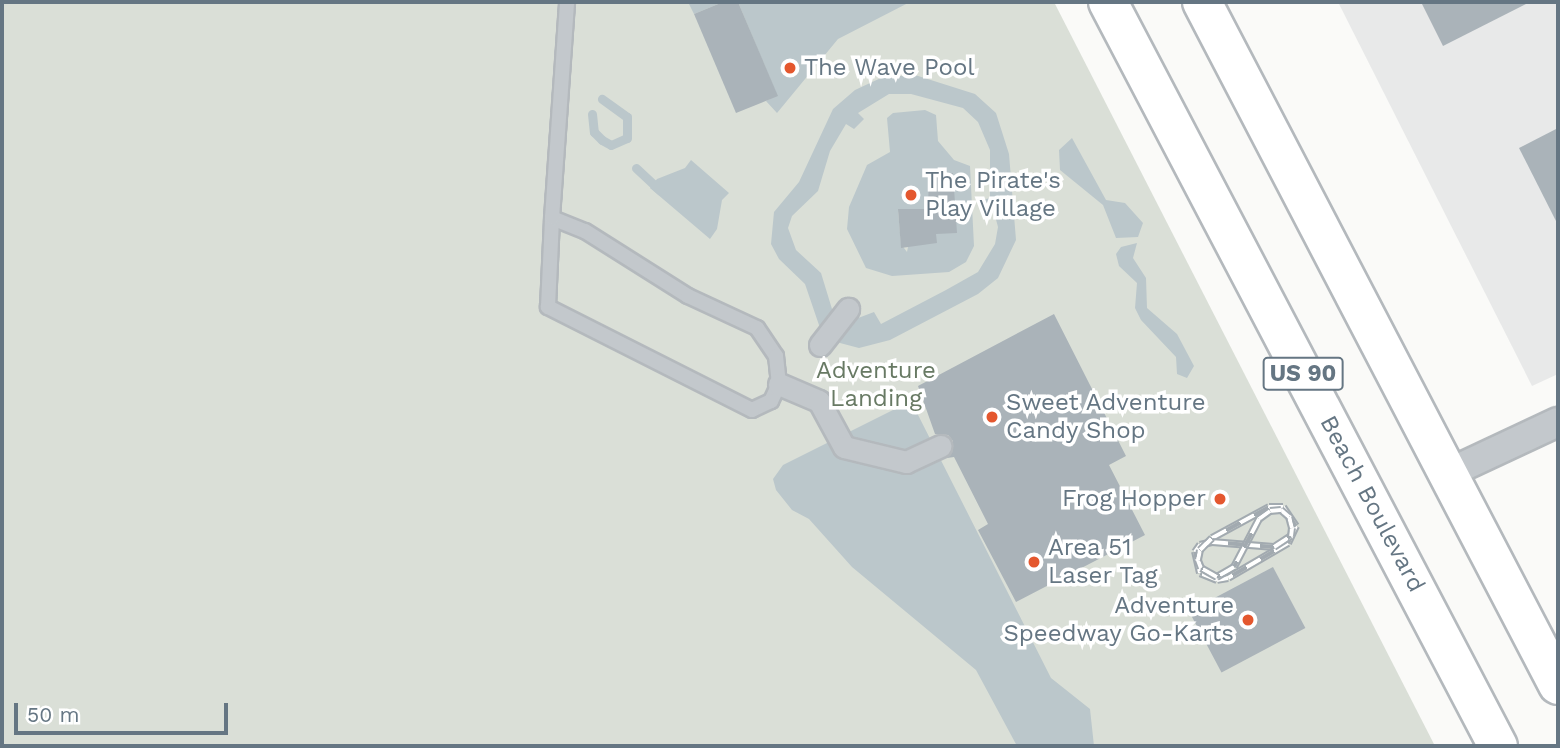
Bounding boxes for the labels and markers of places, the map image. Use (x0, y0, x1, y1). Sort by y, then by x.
place label: The Wave Pool (804, 54, 975, 82)
marker: The Wave Pool (782, 60, 798, 76)
place label: The Pirate's Play Village (925, 167, 1061, 223)
marker: The Pirate's Play Village (903, 187, 919, 203)
place label: Sweet Adventure Candy Shop (1006, 389, 1206, 445)
marker: Sweet Adventure Candy Shop (984, 409, 1000, 425)
place label: Frog Hopper (1062, 485, 1206, 513)
marker: Frog Hopper (1212, 491, 1228, 507)
place label: Area 51 Laser Tag (1048, 534, 1159, 590)
marker: Area 51 Laser Tag (1026, 554, 1042, 570)
place label: Adventure Speedway Go-Karts (1003, 592, 1234, 648)
marker: Adventure Speedway Go-Karts (1240, 612, 1256, 628)

